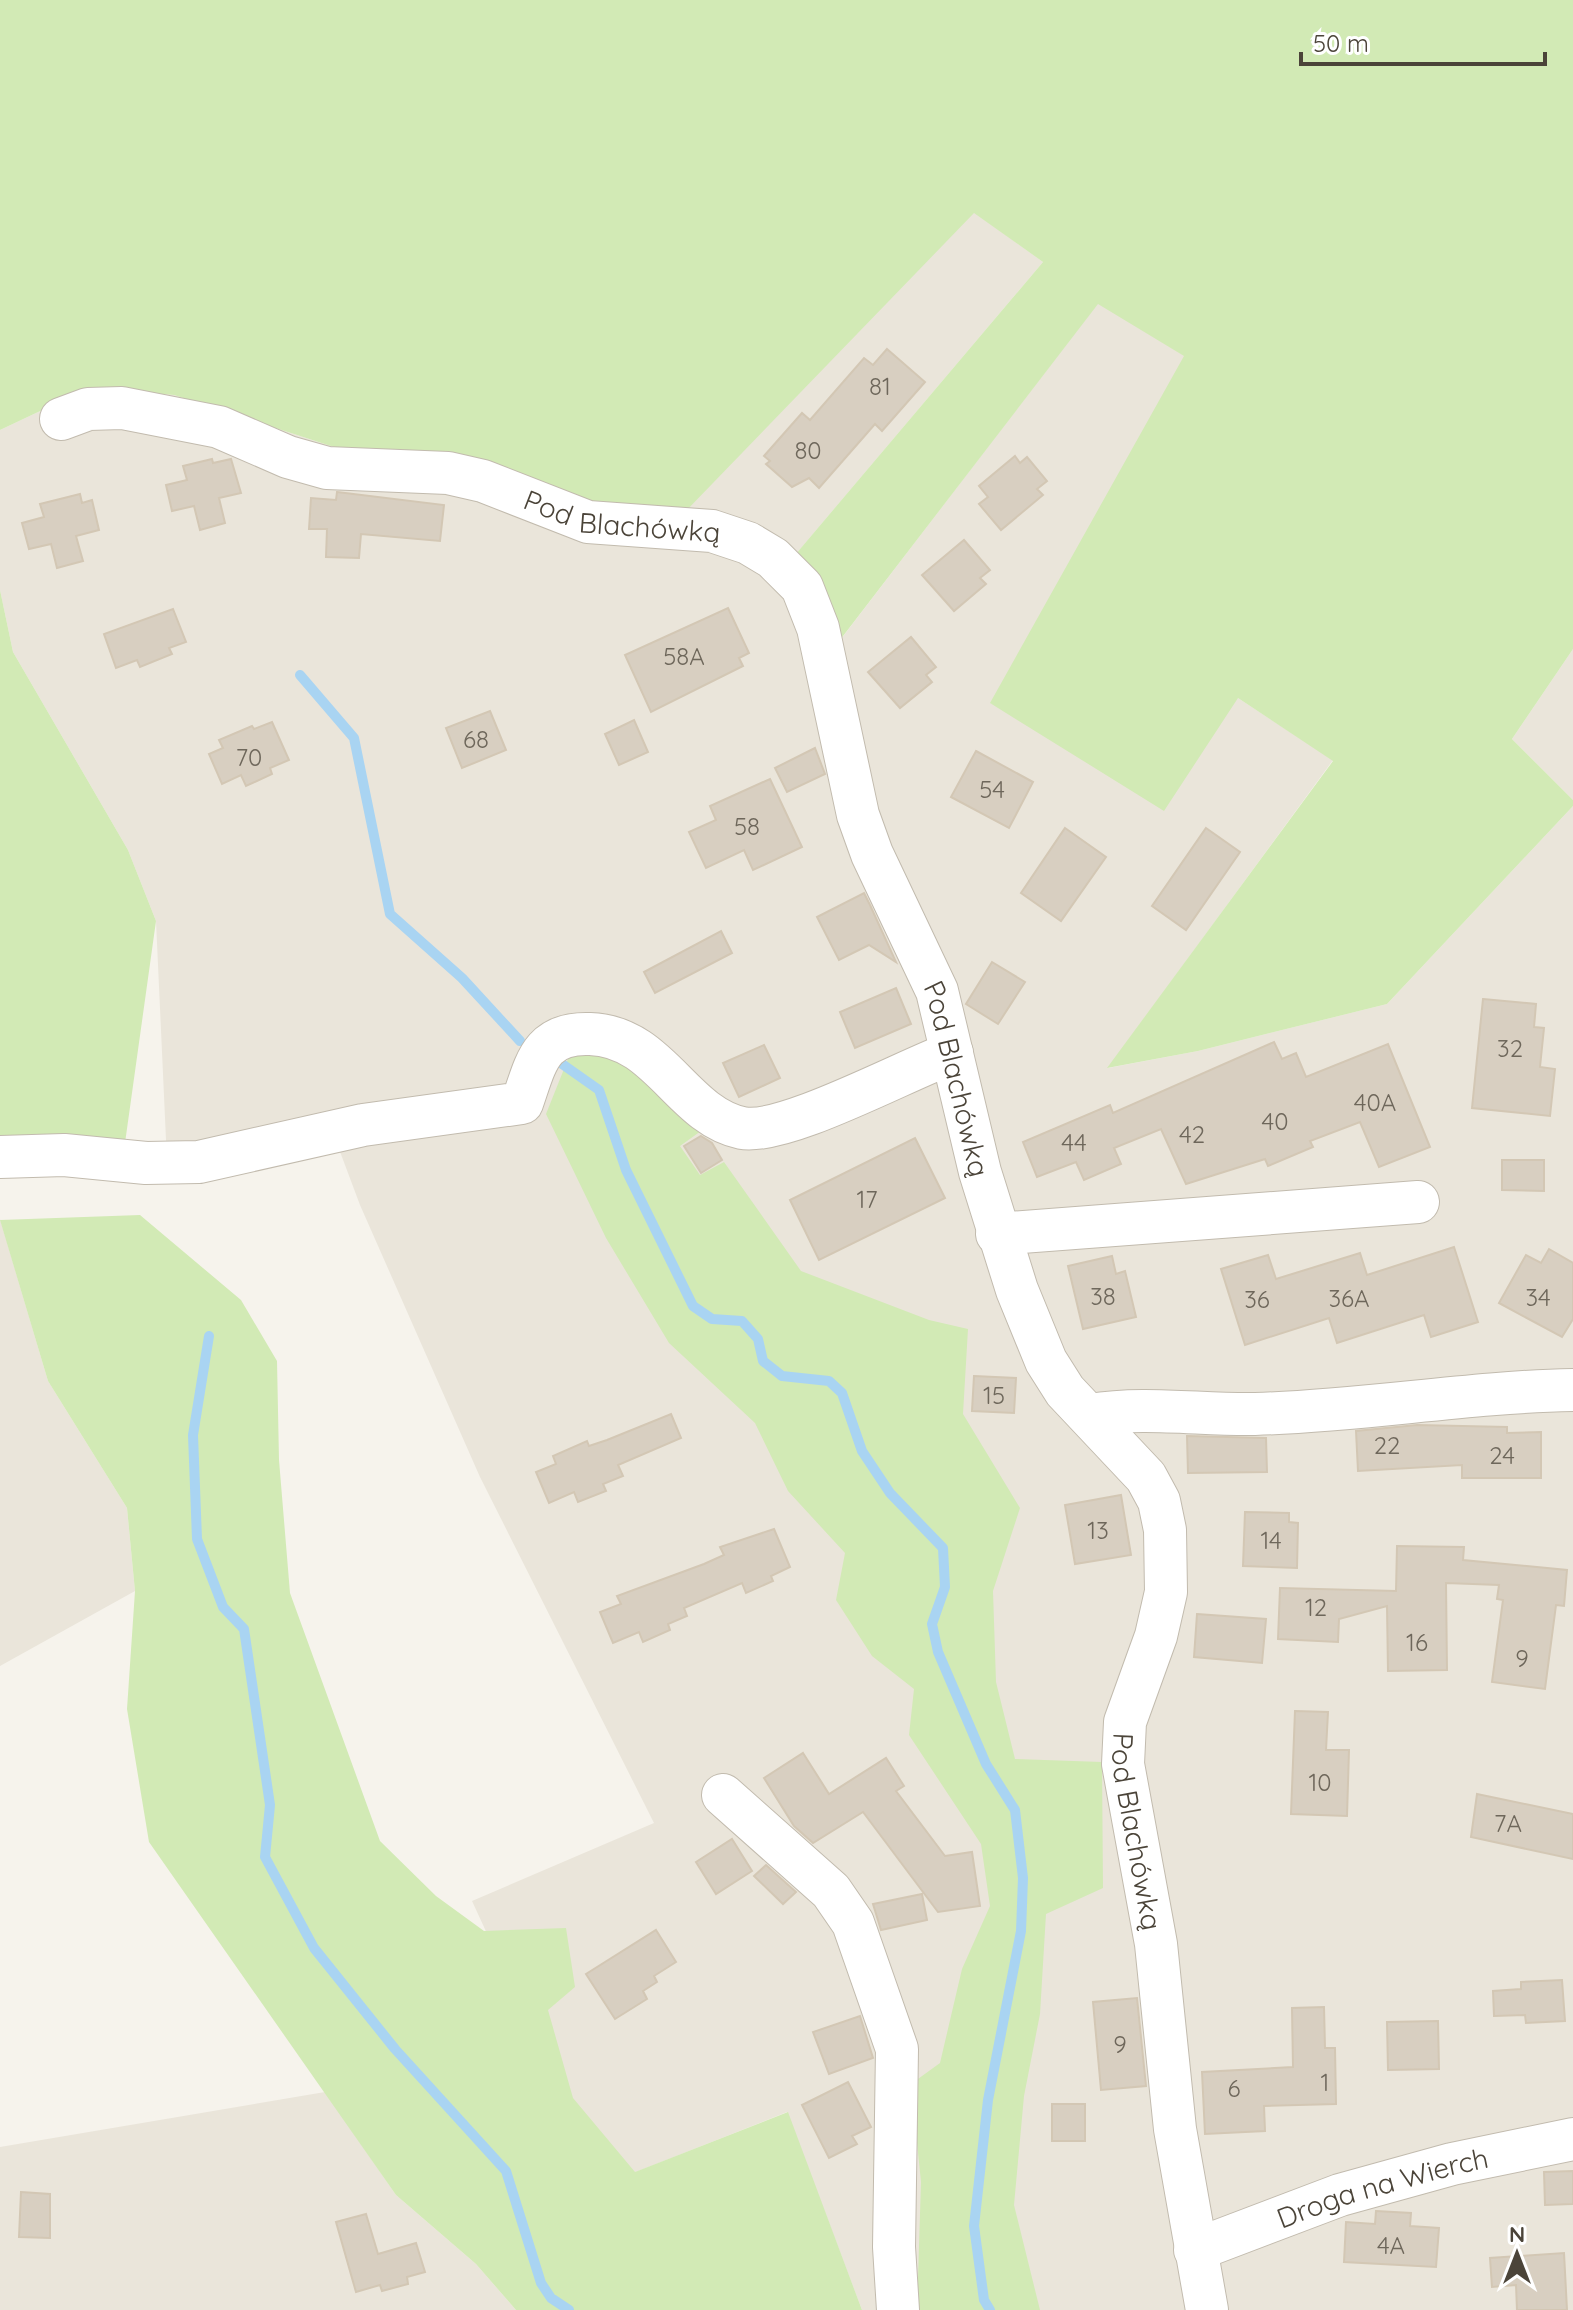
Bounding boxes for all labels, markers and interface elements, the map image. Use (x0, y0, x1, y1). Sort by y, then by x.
scale bar (1301, 16, 1545, 66)
text: 50 m (1313, 28, 1369, 58)
house number: 81 (869, 371, 891, 401)
house number: 80 (794, 435, 822, 465)
street label: Pod Blachówką (519, 481, 722, 549)
house number: 58A (663, 641, 705, 671)
house number: 68 (463, 724, 489, 754)
house number: 70 (236, 742, 262, 772)
house number: 54 (979, 774, 1005, 804)
house number: 58 (734, 811, 760, 841)
street label: Pod Blachówką (917, 975, 998, 1180)
house number: 32 (1497, 1033, 1523, 1063)
house number: 40A (1354, 1087, 1396, 1117)
house number: 40 (1262, 1106, 1288, 1136)
house number: 42 (1179, 1119, 1205, 1149)
house number: 44 (1061, 1127, 1087, 1157)
house number: 17 (856, 1184, 878, 1214)
house number: 38 (1090, 1281, 1116, 1311)
house number: 34 (1525, 1282, 1551, 1312)
house number: 36A (1328, 1283, 1370, 1313)
house number: 36 (1244, 1284, 1270, 1314)
house number: 15 (983, 1380, 1005, 1410)
house number: 22 (1374, 1430, 1400, 1460)
house number: 24 (1489, 1440, 1515, 1470)
house number: 13 (1087, 1515, 1109, 1545)
house number: 14 (1260, 1525, 1282, 1555)
house number: 12 (1305, 1592, 1327, 1622)
house number: 16 (1406, 1627, 1428, 1657)
house number: 9 (1515, 1643, 1529, 1673)
street label: Pod Blachówką (1105, 1732, 1171, 1933)
house number: 10 (1308, 1767, 1332, 1797)
house number: 7A (1494, 1808, 1522, 1838)
house number: 9 (1113, 2029, 1127, 2059)
house number: 1 (1321, 2067, 1329, 2097)
house number: 6 (1228, 2073, 1241, 2103)
street label: Droga na Wierch (1271, 2139, 1491, 2235)
north arrow (1477, 2214, 1557, 2294)
text: N (1509, 2220, 1525, 2248)
house number: 4A (1377, 2230, 1405, 2260)

